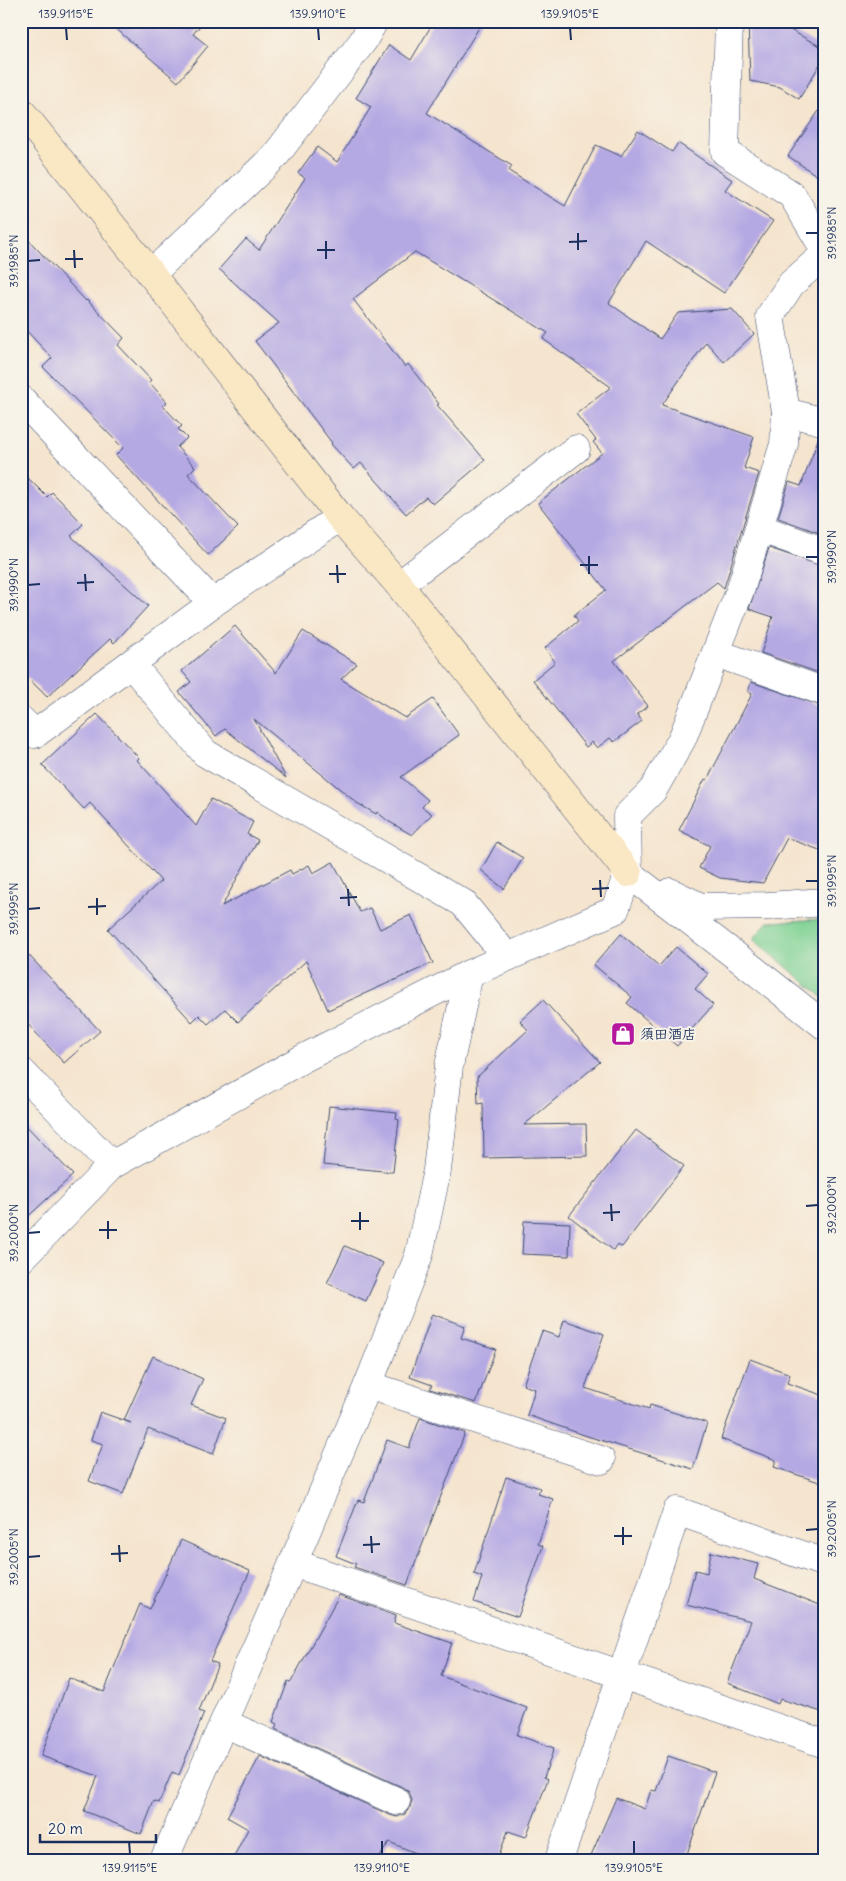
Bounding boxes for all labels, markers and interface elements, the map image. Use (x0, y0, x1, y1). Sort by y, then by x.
text: 139.9115°E (38, 6, 94, 21)
text: 139.9110°E (290, 6, 346, 21)
text: 139.9105°E (541, 6, 599, 21)
text: 39.1985°N (824, 206, 839, 260)
text: 39.1985°N (6, 234, 21, 288)
text: 39.1990°N (824, 530, 839, 584)
text: 39.1990°N (6, 558, 21, 612)
text: 39.1995°N (824, 854, 839, 908)
text: 39.1995°N (6, 882, 21, 936)
shop icon: 須田酒店 (610, 1021, 636, 1047)
place label: 須田酒店 (640, 1025, 696, 1043)
text: 39.2000°N (824, 1176, 839, 1234)
text: 39.2000°N (6, 1204, 21, 1262)
text: 39.2005°N (824, 1500, 839, 1558)
text: 39.2005°N (6, 1528, 21, 1586)
scale bar (40, 1811, 156, 1843)
text: 20 m (48, 1819, 83, 1838)
text: 139.9115°E (102, 1860, 158, 1875)
text: 139.9110°E (354, 1860, 410, 1875)
text: 139.9105°E (605, 1860, 663, 1875)

